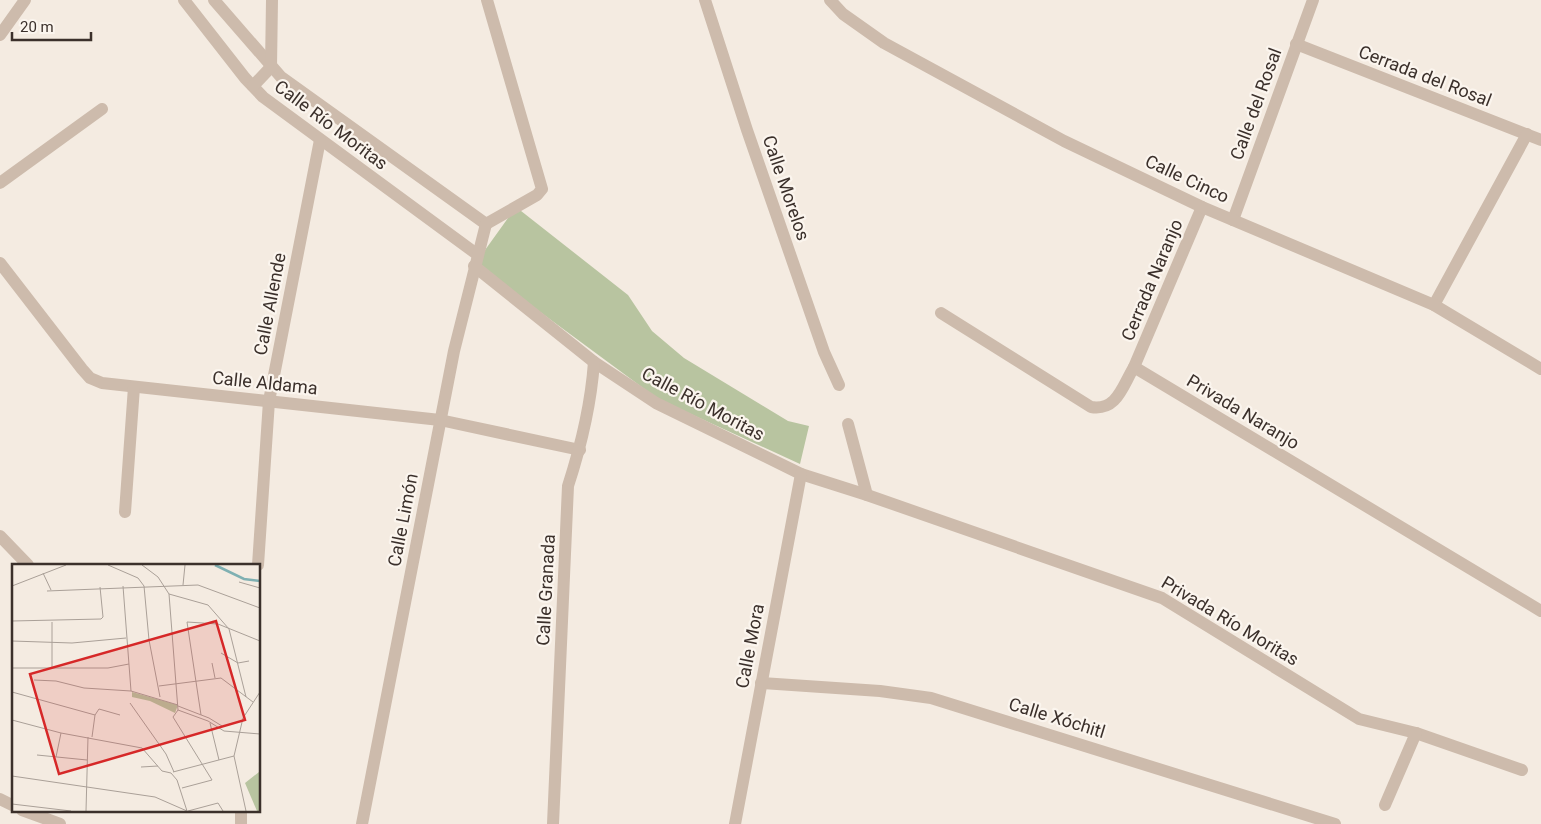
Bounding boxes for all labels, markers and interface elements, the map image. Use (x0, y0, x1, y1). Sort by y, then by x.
scale bar (12, 10, 91, 42)
text: 20 m (20, 18, 54, 36)
street label: Cerrada del Rosal (1356, 41, 1495, 111)
street label: Calle del Rosal (1226, 45, 1286, 163)
street label: Calle Río Moritas (271, 75, 392, 174)
street label: Calle Morelos (759, 133, 814, 243)
street label: Calle Cinco (1142, 150, 1232, 207)
street label: Cerrada Naranjo (1116, 216, 1187, 344)
street label: Calle Allende (249, 251, 290, 357)
street label: Calle Río Moritas (638, 362, 768, 445)
street label: Calle Aldama (211, 367, 319, 398)
street label: Privada Naranjo (1183, 370, 1303, 453)
street label: Calle Limón (383, 472, 422, 568)
street label: Calle Granada (532, 534, 559, 646)
inset map (12, 564, 260, 812)
street label: Privada Río Moritas (1158, 571, 1303, 670)
street label: Calle Mora (731, 602, 768, 690)
street label: Calle Xóchitl (1006, 693, 1108, 742)

